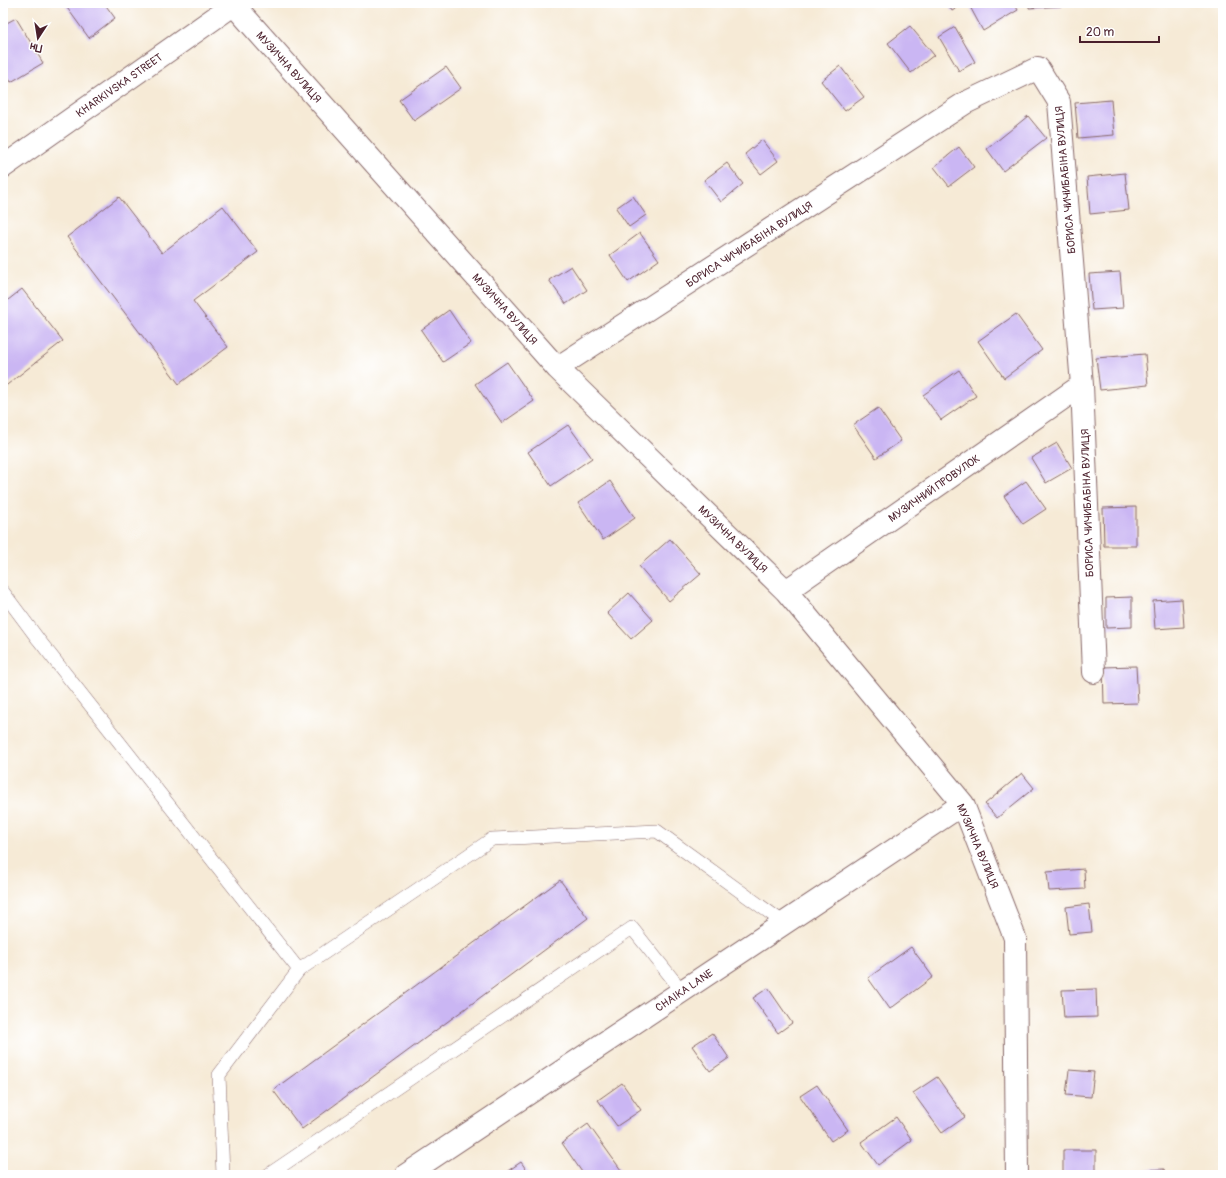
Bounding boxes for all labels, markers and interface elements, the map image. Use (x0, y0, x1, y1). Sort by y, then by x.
north arrow (18, 18, 58, 58)
scale bar (1080, 18, 1159, 44)
text: 20 m (1086, 25, 1115, 40)
street label: МУЗИЧНА ВУЛИЦЯ (253, 29, 324, 106)
text: Пн (28, 40, 43, 55)
street label: KHARKIVSKA STREET (74, 51, 165, 120)
street label: БОРИСА ЧИЧИБАБІНА ВУЛИЦЯ (1053, 105, 1078, 254)
street label: БОРИСА ЧИЧИБАБІНА ВУЛИЦЯ (683, 199, 815, 290)
street label: МУЗИЧНА ВУЛИЦЯ (469, 271, 540, 348)
street label: БОРИСА ЧИЧИБАБІНА ВУЛИЦЯ (1078, 429, 1097, 577)
street label: МУЗИЧНИЙ ПРОВУЛОК (886, 452, 983, 525)
street label: МУЗИЧНА ВУЛИЦЯ (695, 503, 770, 576)
street label: МУЗИЧНА ВУЛИЦЯ (954, 802, 1001, 891)
street label: CHAIKA LANE (653, 966, 716, 1014)

